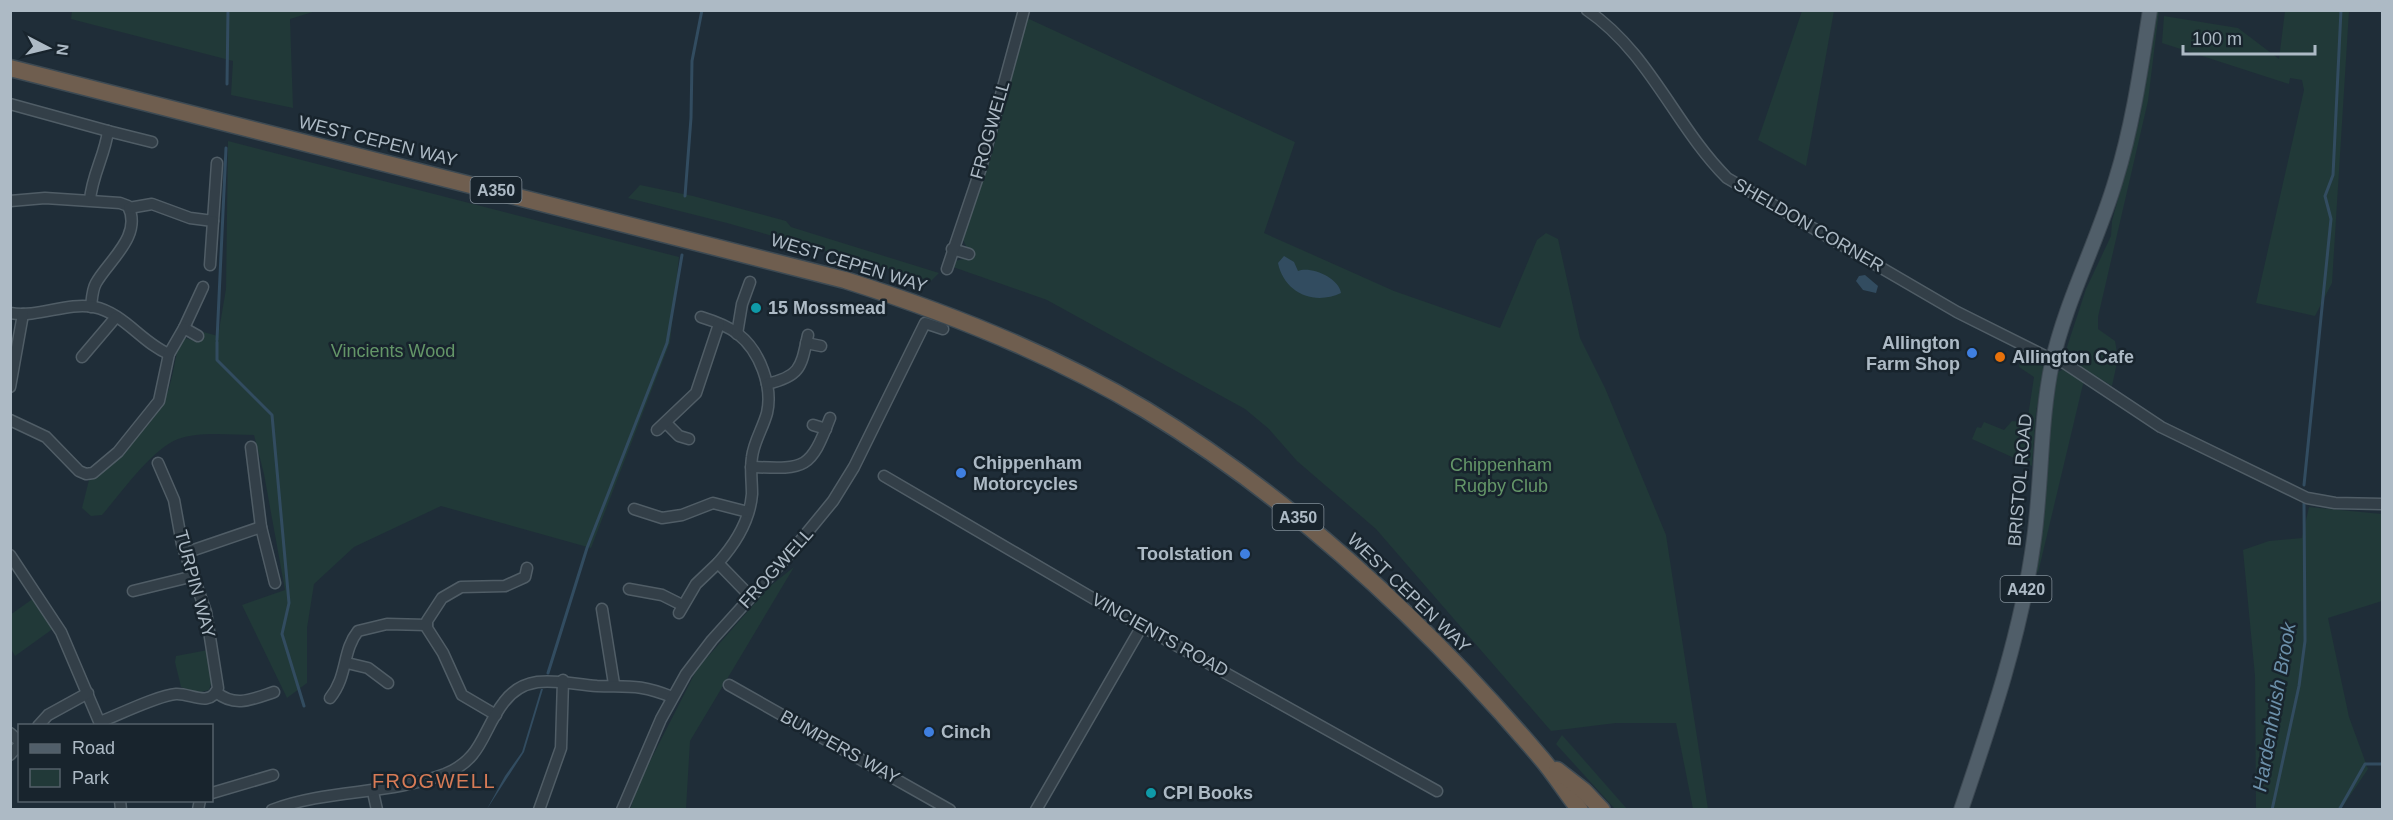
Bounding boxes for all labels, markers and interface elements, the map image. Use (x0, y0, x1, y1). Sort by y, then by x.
north arrow (18, 18, 78, 78)
scale bar (2183, 18, 2315, 56)
text: 100 m (2192, 29, 2242, 49)
text: N (53, 43, 72, 57)
street label: FROGWELL (966, 79, 1014, 181)
street label: WEST CEPEN WAY (297, 112, 459, 170)
street label: SHELDON CORNER (1730, 174, 1888, 276)
road number: A350 (470, 177, 522, 203)
street label: WEST CEPEN WAY (768, 230, 930, 296)
place label: 15 Mossmead (768, 298, 886, 318)
marker: 15 Mossmead (749, 301, 763, 315)
place label: Allington Farm Shop (1866, 333, 1960, 374)
park label: Vincients Wood (331, 341, 455, 361)
marker: Allington Farm Shop (1965, 346, 1979, 360)
place label: Allington Cafe (2012, 347, 2134, 367)
marker: Allington Cafe (1993, 350, 2007, 364)
street label: BRISTOL ROAD (2004, 413, 2036, 547)
place label: Chippenham Motorcycles (973, 453, 1082, 494)
park label: Chippenham Rugby Club (1450, 455, 1552, 496)
marker: Chippenham Motorcycles (954, 466, 968, 480)
road number: A350 (1272, 504, 1324, 530)
street label: FROGWELL (735, 524, 817, 612)
street label: TURPIN WAY (171, 528, 219, 640)
street label: WEST CEPEN WAY (1344, 529, 1474, 657)
place label: Toolstation (1137, 544, 1233, 564)
marker: Toolstation (1238, 547, 1252, 561)
road number: A420 (2000, 576, 2052, 602)
street label: VINCIENTS ROAD (1088, 589, 1232, 681)
water label: Hardenhuish Brook (2248, 620, 2300, 793)
street label: BUMPERS WAY (777, 706, 903, 788)
place label: Cinch (941, 722, 991, 742)
legend (18, 724, 213, 802)
marker: Cinch (922, 725, 936, 739)
text: Road (72, 738, 115, 758)
text: Park (72, 768, 110, 788)
district label: FROGWELL (372, 770, 496, 792)
place label: CPI Books (1163, 783, 1253, 803)
marker: CPI Books (1144, 786, 1158, 800)

